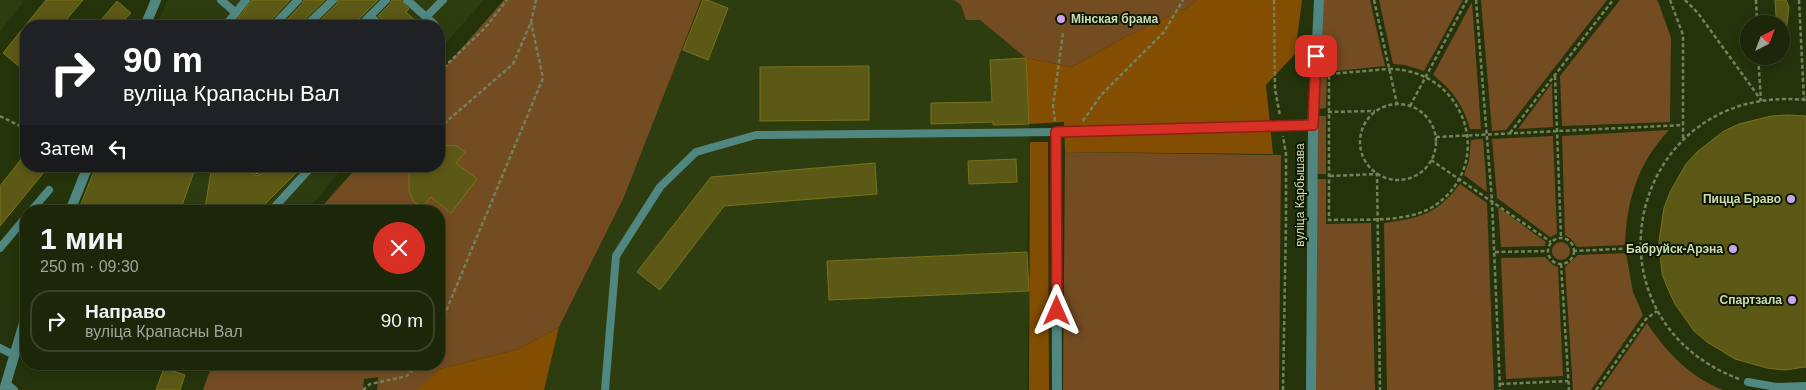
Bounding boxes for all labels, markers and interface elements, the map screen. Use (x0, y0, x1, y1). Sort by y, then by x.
place label: Мінская брама (1071, 12, 1158, 26)
marker: Мінская брама (1055, 13, 1067, 25)
north arrow (1740, 15, 1790, 65)
map controls (1740, 15, 1790, 65)
pin (1295, 35, 1337, 77)
icon: right (40, 40, 105, 105)
text: 90 m (123, 40, 203, 79)
icon: arrive (1302, 42, 1330, 70)
text: вуліца Крапасны Вал (123, 81, 340, 106)
icon: left (104, 135, 132, 163)
text: Затем (40, 138, 94, 159)
street label: вуліца Карбышава (1293, 143, 1307, 247)
place label: Пицца Браво (1703, 192, 1781, 206)
marker: Пицца Браво (1785, 193, 1797, 205)
text: 1 мин (40, 222, 124, 255)
button: close (373, 222, 425, 274)
place label: Бабруйск-Арэна (1626, 242, 1723, 256)
marker: Бабруйск-Арэна (1727, 243, 1739, 255)
text: 250 m · 09:30 (40, 258, 139, 275)
position arrow (1030, 284, 1082, 336)
place label: Спартзала (1720, 293, 1782, 307)
marker: Спартзала (1786, 294, 1798, 306)
text: Направо (85, 301, 166, 322)
icon: right (42, 307, 70, 335)
text: 90 m (381, 310, 423, 331)
text: вуліца Крапасны Вал (85, 323, 243, 340)

